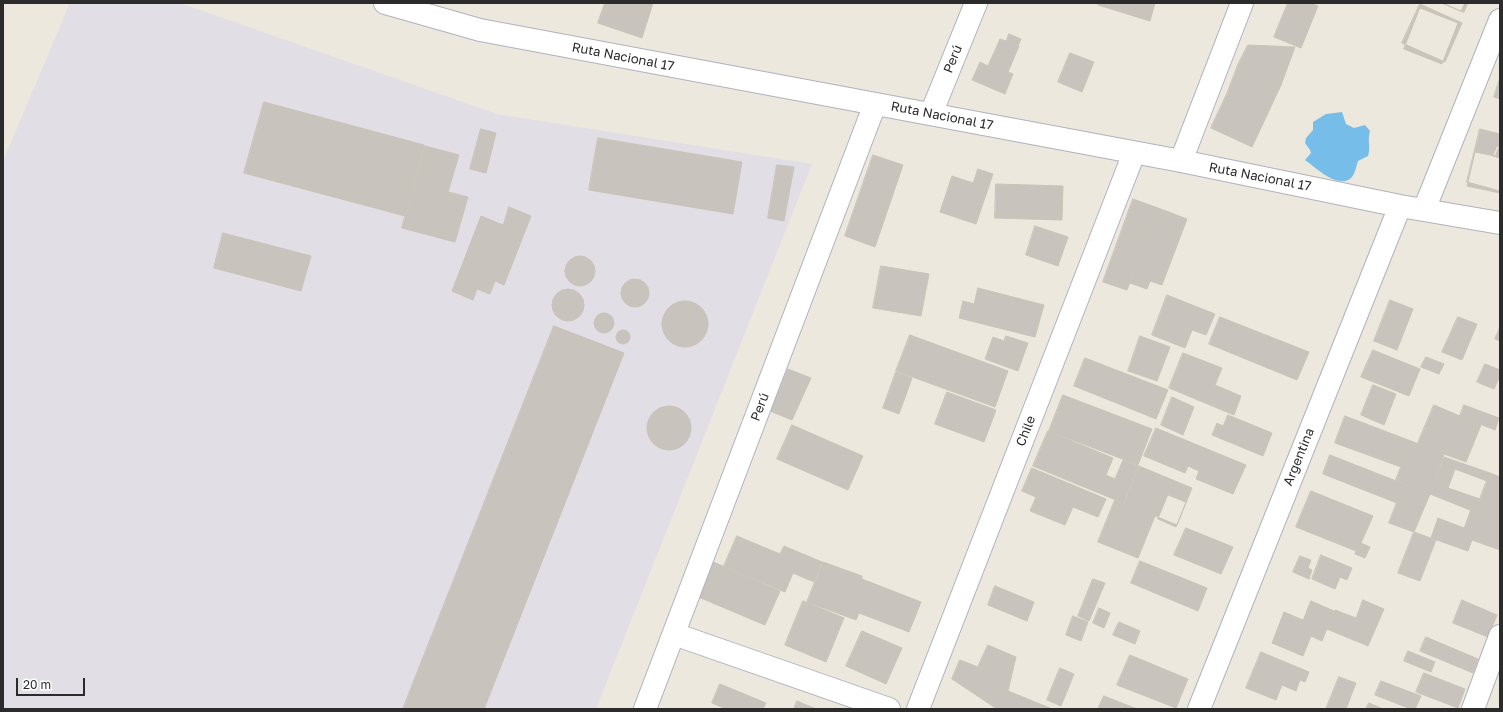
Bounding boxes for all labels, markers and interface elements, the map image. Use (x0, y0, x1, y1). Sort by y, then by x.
street label: Ruta Nacional 17 (571, 39, 675, 75)
street label: Perú (940, 43, 966, 75)
street label: Ruta Nacional 17 (890, 98, 994, 134)
street label: Ruta Nacional 17 (1208, 159, 1312, 195)
street label: Perú (748, 391, 772, 423)
street label: Chile (1013, 413, 1039, 449)
street label: Argentina (1280, 426, 1318, 488)
scale bar (18, 670, 87, 696)
text: 20 m (23, 677, 51, 692)

